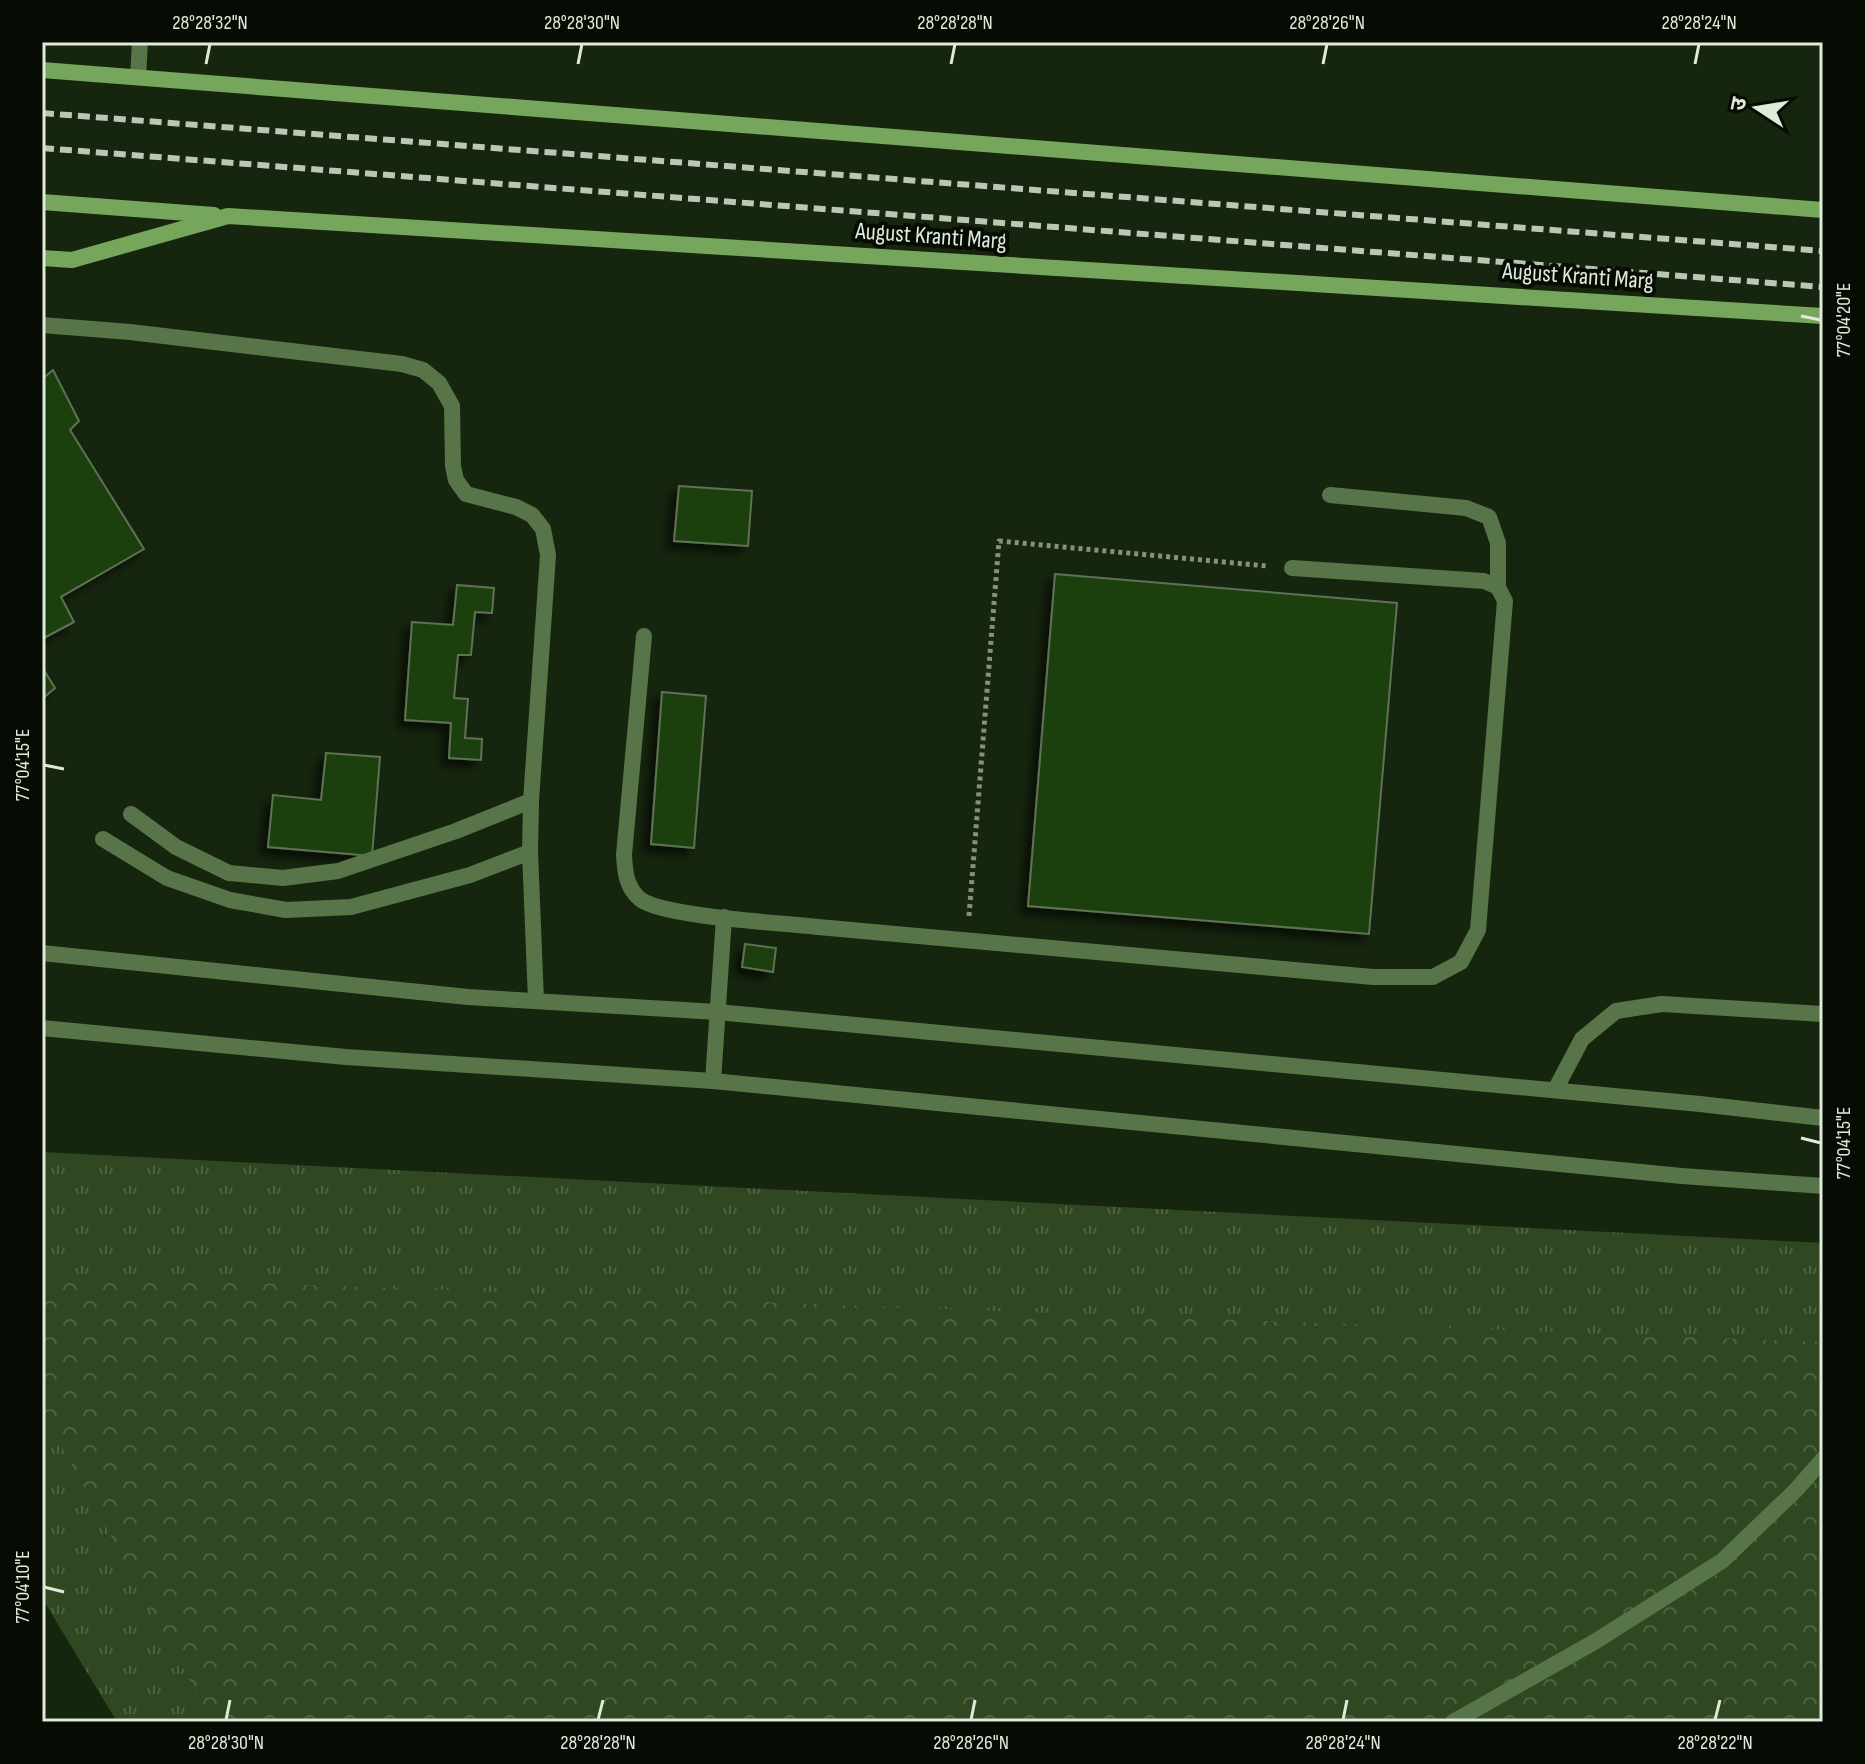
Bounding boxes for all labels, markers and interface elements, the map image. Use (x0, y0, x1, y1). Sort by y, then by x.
text: 28°28'32"N (172, 11, 248, 35)
text: 28°28'30"N (544, 11, 620, 35)
text: 28°28'28"N (917, 11, 993, 35)
text: 28°28'26"N (1289, 11, 1365, 35)
text: 28°28'24"N (1661, 11, 1737, 35)
north arrow (1717, 68, 1797, 148)
text: उ (1724, 94, 1754, 113)
street label: August Kranti Marg (853, 216, 1008, 256)
street label: August Kranti Marg (1500, 256, 1655, 296)
text: 77°04'20"E (1832, 283, 1856, 357)
text: 77°04'15"E (11, 729, 35, 801)
text: 77°04'15"E (1832, 1107, 1856, 1179)
text: 77°04'10"E (11, 1550, 35, 1624)
text: 28°28'30"N (188, 1731, 264, 1755)
text: 28°28'28"N (560, 1731, 636, 1755)
text: 28°28'26"N (933, 1731, 1009, 1755)
text: 28°28'24"N (1305, 1731, 1381, 1755)
text: 28°28'22"N (1677, 1731, 1753, 1755)

